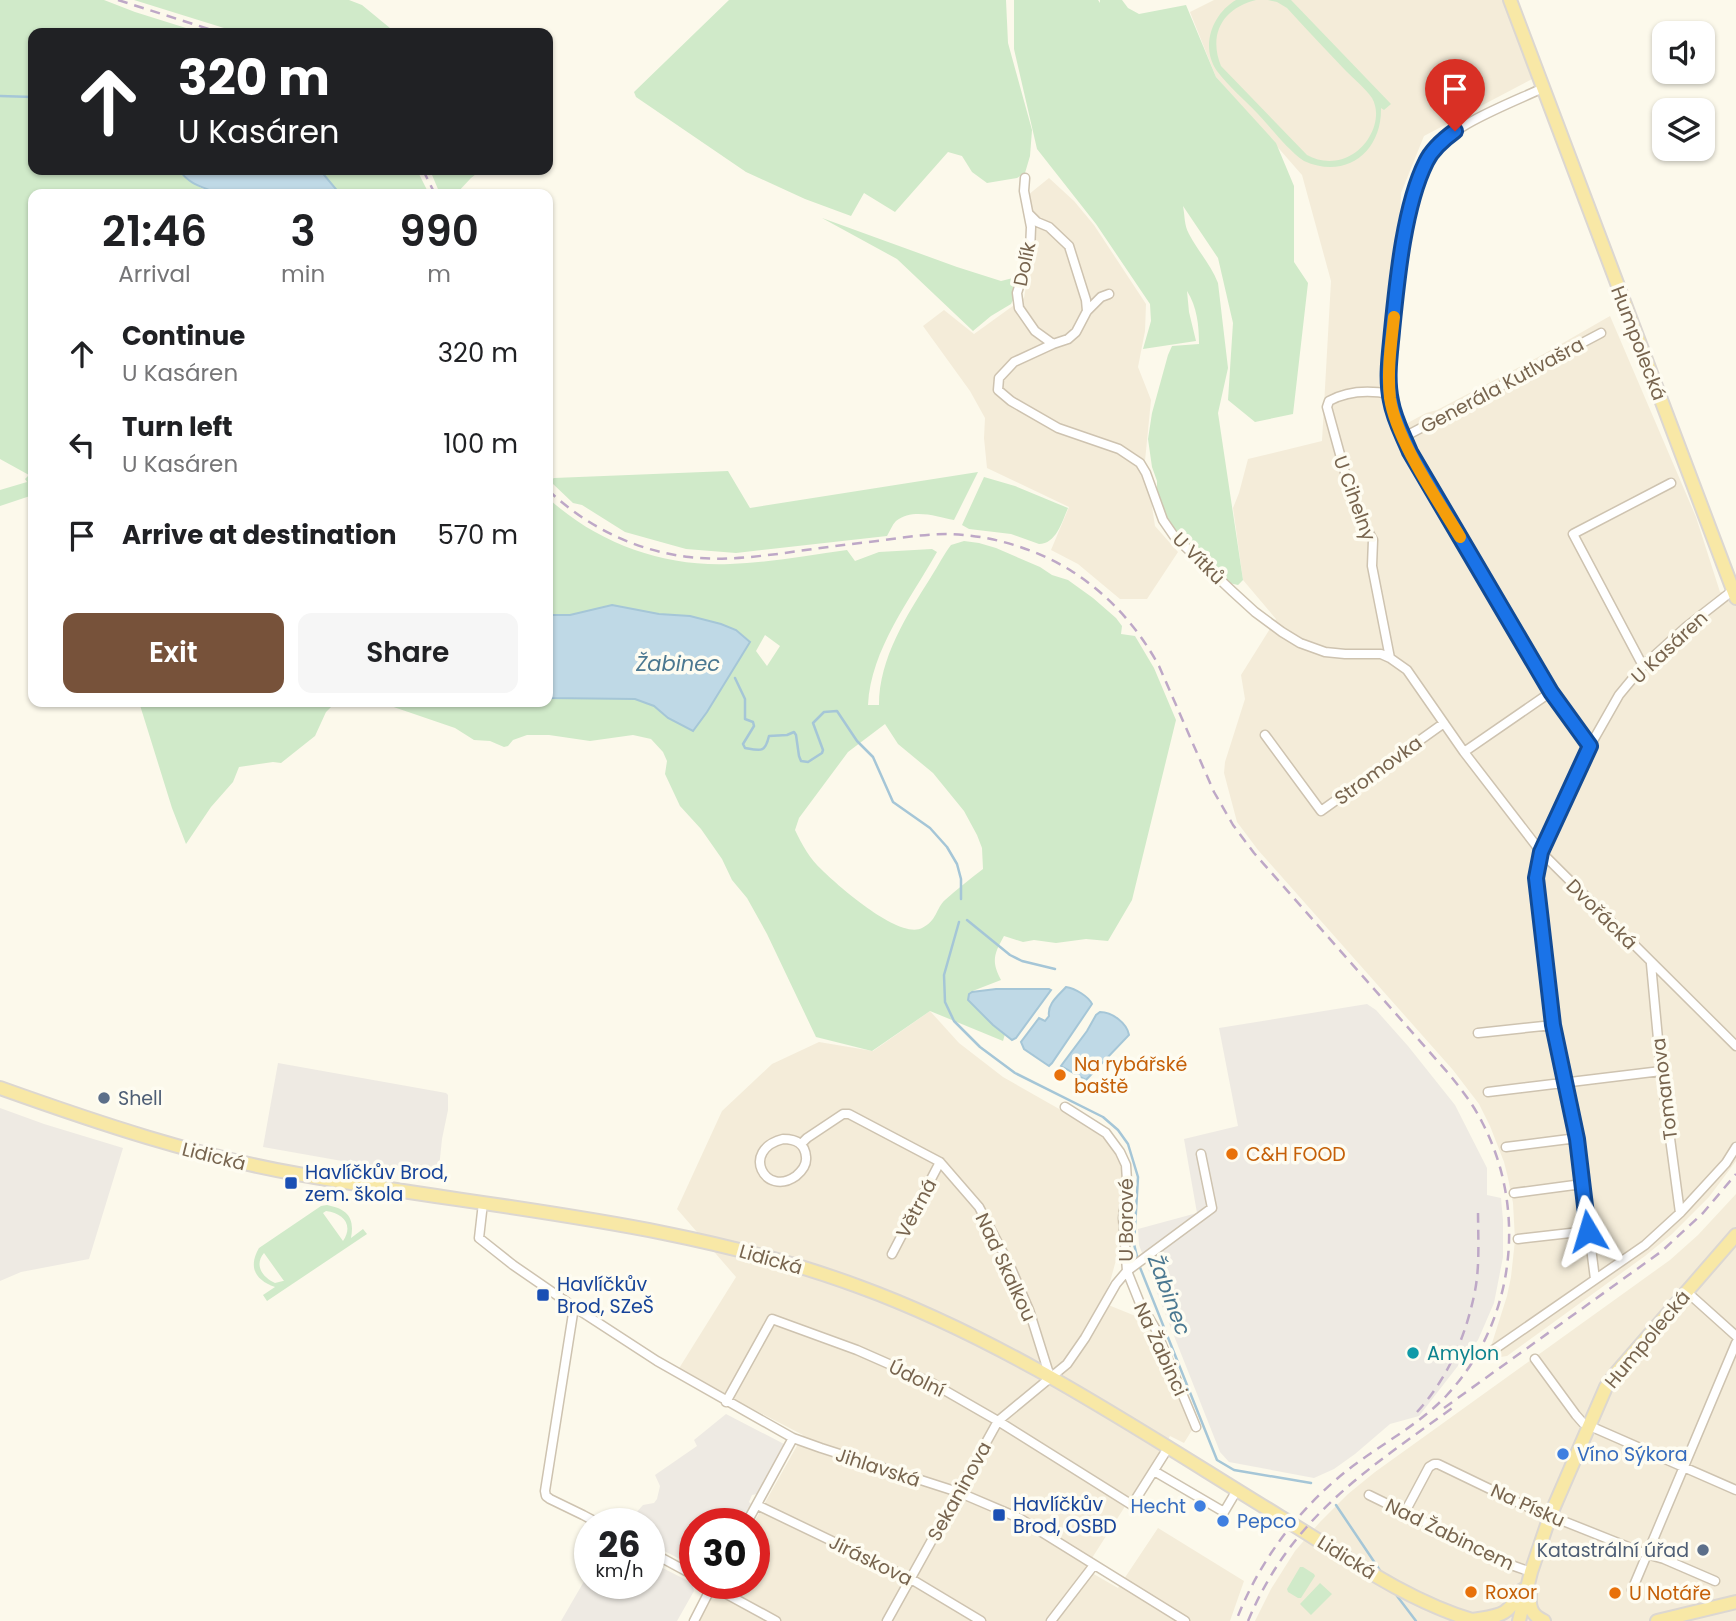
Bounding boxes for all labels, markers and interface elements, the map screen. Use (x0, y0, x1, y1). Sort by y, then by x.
map controls (1652, 21, 1715, 161)
button: sound (1652, 21, 1715, 84)
text: 320 m (178, 44, 330, 112)
icon: ahead (63, 56, 154, 147)
pin (1425, 59, 1485, 131)
icon: arrive (1436, 70, 1474, 108)
button: layers (1652, 98, 1715, 161)
text: U Kasáren (178, 109, 340, 154)
text: 21:46 (102, 202, 207, 261)
text: 3 (291, 202, 316, 261)
text: 990 (399, 202, 479, 261)
street label: Dolík (1007, 239, 1042, 289)
text: Arrival (118, 258, 191, 290)
text: min (281, 258, 325, 290)
text: m (427, 258, 451, 290)
street label: Humpolecká (1604, 282, 1673, 404)
text: Continue (122, 318, 245, 354)
street label: Generála Kutlvašra (1416, 331, 1589, 440)
icon: ahead (63, 335, 101, 373)
text: 320 m (438, 335, 518, 371)
text: U Kasáren (122, 357, 238, 389)
text: Turn left (122, 409, 233, 445)
icon: left (63, 426, 101, 464)
text: 100 m (443, 426, 518, 462)
text: U Kasáren (122, 448, 238, 480)
street label: U Cihelny (1327, 452, 1382, 545)
icon: arrive (63, 517, 101, 555)
text: Arrive at destination (122, 517, 397, 553)
text: 570 m (437, 517, 518, 553)
street label: U Vítků (1166, 526, 1231, 591)
street label: U Kasáren (1625, 605, 1714, 690)
button: Exit (63, 613, 284, 693)
button: Share (298, 613, 518, 693)
water label: Žabinec (635, 649, 720, 678)
street label: Stromovka (1329, 729, 1428, 811)
street label: Dvořácká (1560, 873, 1643, 956)
street label: Tomanova (1645, 1036, 1684, 1142)
place label: Na rybářské baště (1074, 1051, 1187, 1100)
marker: Na rybářské baště (1052, 1067, 1068, 1083)
place label: Shell (118, 1085, 162, 1112)
marker: Shell (96, 1090, 112, 1106)
street label: Lidická (179, 1136, 248, 1177)
place label: C&H FOOD (1246, 1141, 1346, 1168)
marker: C&H FOOD (1224, 1146, 1240, 1162)
place label: Havlíčkův Brod, zem. škola (305, 1159, 448, 1208)
street label: Větrná (890, 1174, 943, 1243)
marker: Havlíčkův Brod, zem. škola (283, 1175, 299, 1191)
street label: U Borové (1113, 1178, 1140, 1262)
position arrow (1551, 1194, 1625, 1268)
street label: Nad Skalkou (969, 1209, 1042, 1326)
street label: Lidická (736, 1238, 806, 1281)
water label: Žabinec (1140, 1249, 1198, 1340)
place label: Havlíčkův Brod, SZeŠ (557, 1271, 654, 1320)
street label: Humpolecká (1598, 1284, 1696, 1394)
marker: Havlíčkův Brod, SZeŠ (535, 1287, 551, 1303)
street label: Na Žabinci (1127, 1298, 1194, 1400)
place label: Amylon (1427, 1340, 1499, 1367)
marker: Amylon (1405, 1345, 1421, 1361)
street label: Údolní (884, 1353, 950, 1404)
street label: Sekaninova (921, 1436, 998, 1546)
street label: Jihlavská (832, 1441, 924, 1494)
place label: Víno Sýkora (1577, 1441, 1688, 1468)
marker: Víno Sýkora (1555, 1446, 1571, 1462)
street label: Na Písku (1486, 1477, 1569, 1534)
place label: Havlíčkův Brod, OSBD (1013, 1491, 1117, 1540)
street label: Nad Žabincem (1381, 1492, 1519, 1577)
place label: Hecht (1130, 1493, 1186, 1520)
marker: Hecht (1192, 1498, 1208, 1514)
marker: Havlíčkův Brod, OSBD (991, 1507, 1007, 1523)
speed limit sign: 30 (679, 1508, 770, 1599)
place label: Pepco (1237, 1508, 1296, 1535)
marker: Pepco (1215, 1513, 1231, 1529)
text: 26 (598, 1520, 641, 1569)
street label: Jiráskova (824, 1529, 917, 1592)
street label: Lidická (1312, 1529, 1381, 1586)
place label: Katastrální úřad (1537, 1537, 1689, 1564)
marker: Katastrální úřad (1695, 1542, 1711, 1558)
text: km/h (596, 1558, 643, 1583)
place label: Roxor (1485, 1579, 1537, 1606)
place label: U Notáře (1629, 1580, 1711, 1607)
marker: Roxor (1463, 1584, 1479, 1600)
marker: U Notáře (1607, 1585, 1623, 1601)

